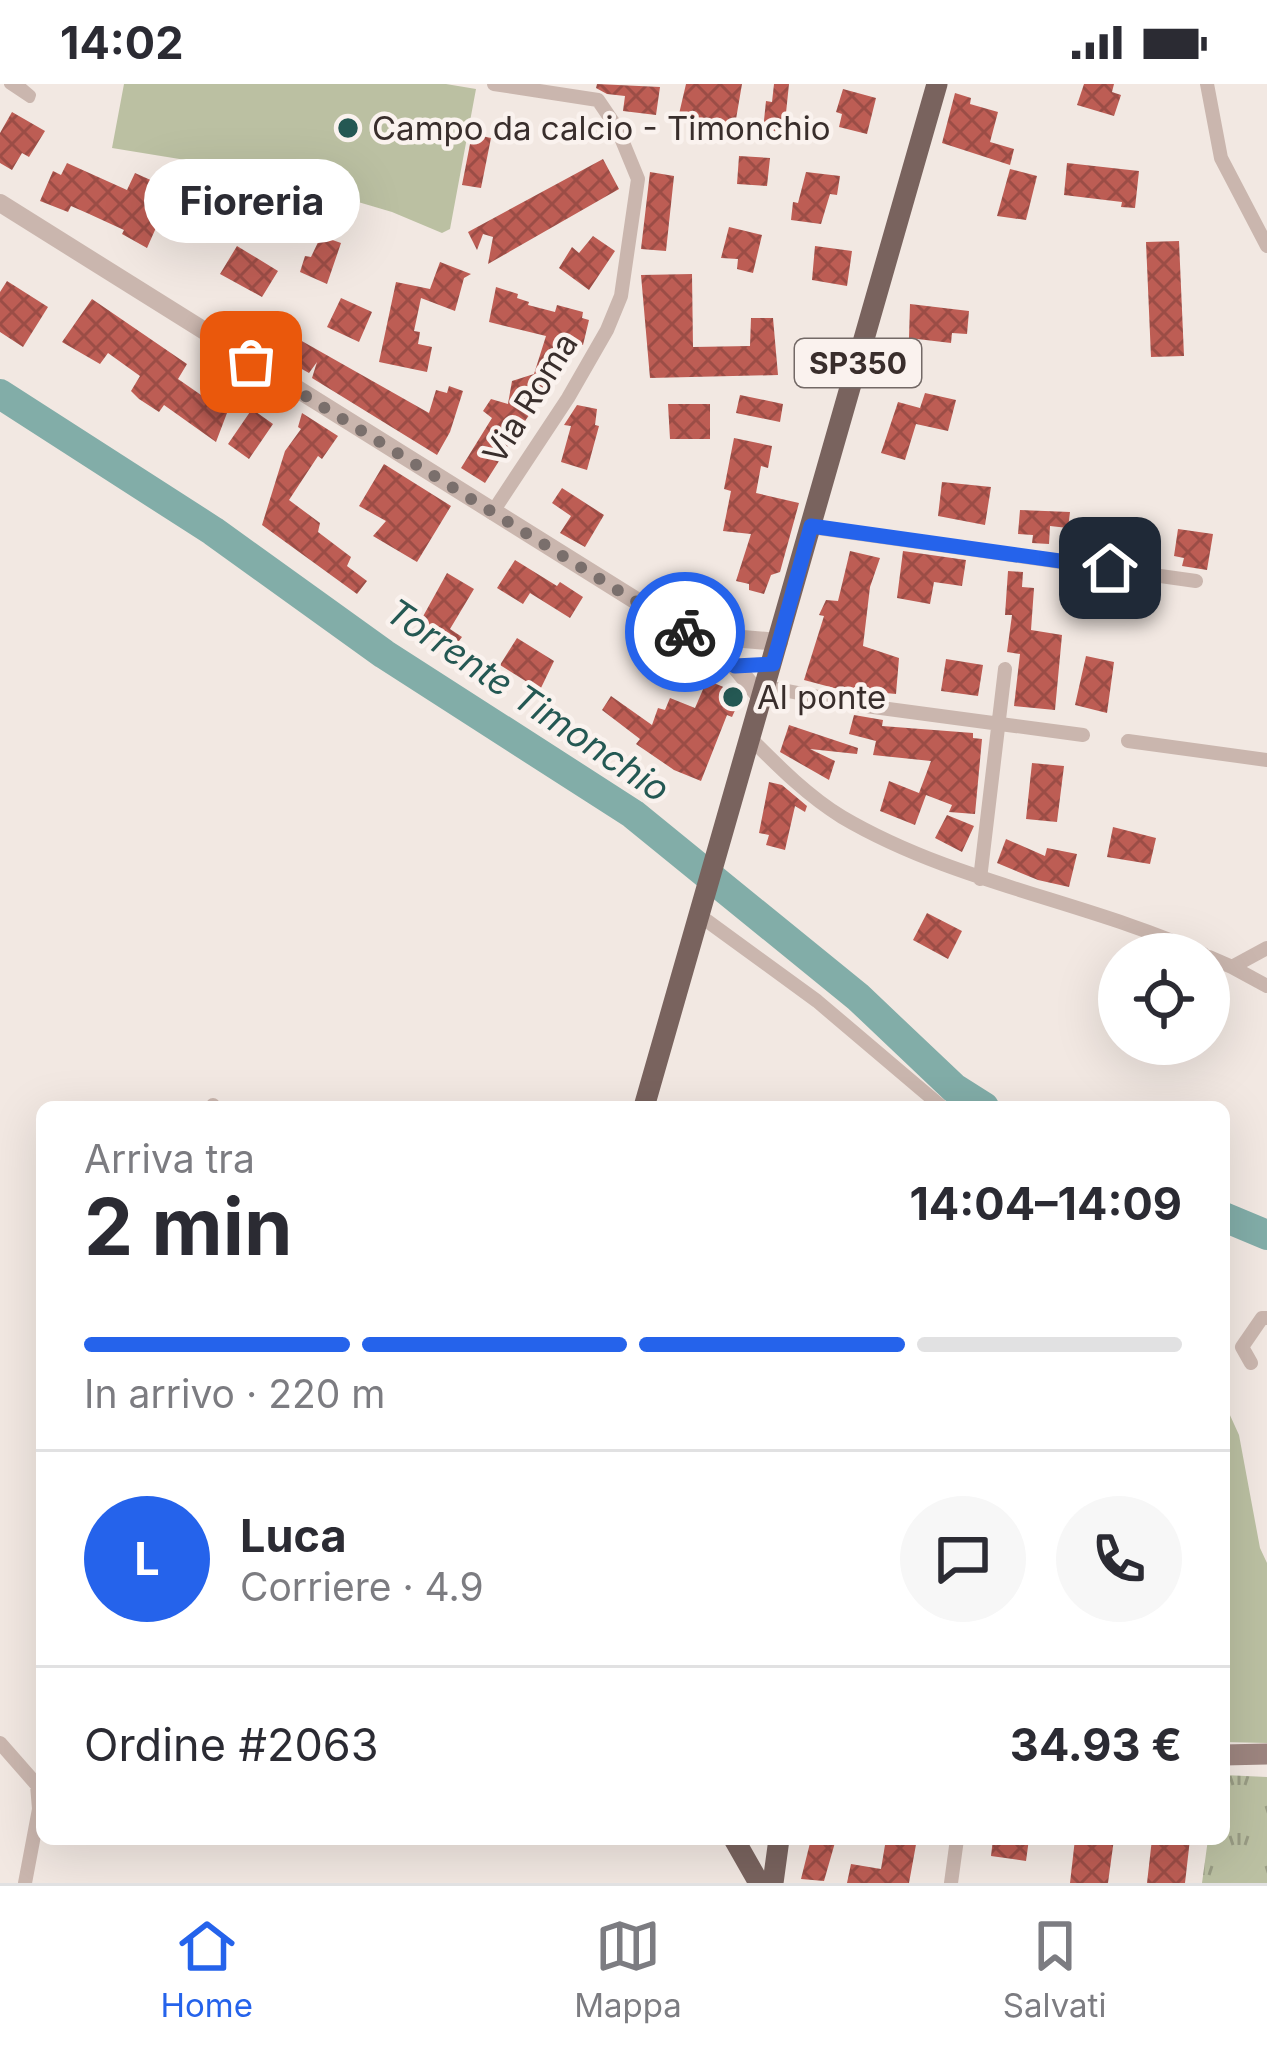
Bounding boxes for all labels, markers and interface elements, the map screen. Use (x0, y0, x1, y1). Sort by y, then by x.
text: 14:02 (60, 15, 184, 70)
place label: Campo da calcio - Timonchio (372, 108, 831, 148)
marker: Campo da calcio - Timonchio (335, 115, 361, 141)
callout: Fioreria (143, 158, 359, 242)
text: Fioreria (180, 177, 324, 224)
pin (200, 311, 302, 413)
street label: Via Roma (474, 325, 586, 471)
icon: bag (218, 329, 284, 395)
road number: SP350 (795, 339, 921, 387)
pin (1059, 517, 1161, 619)
icon: home (1077, 535, 1143, 601)
courier (625, 572, 745, 692)
water label: Torrente Timonchio (378, 589, 678, 811)
icon: bike (652, 599, 718, 665)
place label: Al ponte (757, 677, 886, 717)
marker: Al ponte (720, 684, 746, 710)
map controls (1098, 933, 1230, 1065)
button: locate (1098, 933, 1230, 1065)
text: Arriva tra (84, 1135, 255, 1182)
text: 14:04–14:09 (909, 1176, 1182, 1231)
text: 2 min (84, 1179, 292, 1274)
text: In arrivo · 220 m (84, 1370, 385, 1417)
button: chat (900, 1496, 1026, 1622)
button: phone (1056, 1496, 1182, 1622)
text: Luca (240, 1508, 347, 1563)
text: L (134, 1531, 160, 1586)
text: Corriere · 4.9 (240, 1563, 484, 1610)
text: Ordine #2063 (84, 1717, 379, 1772)
text: 34.93 € (1010, 1717, 1182, 1772)
tab: Home (161, 1913, 253, 2025)
tab: Mappa (574, 1913, 682, 2025)
tab: Salvati (1003, 1913, 1106, 2025)

